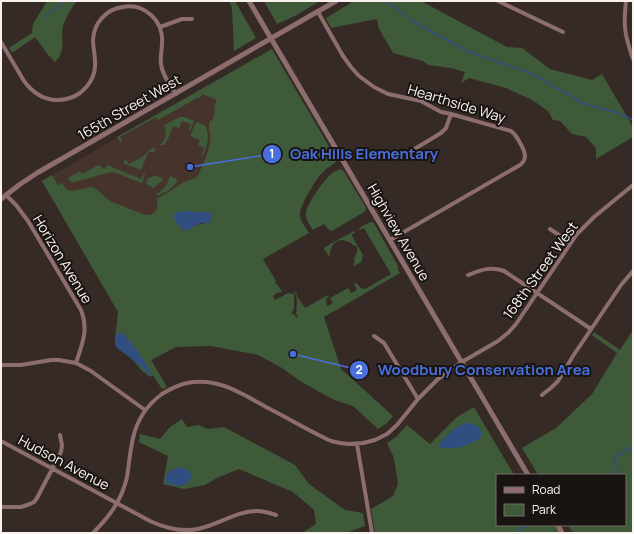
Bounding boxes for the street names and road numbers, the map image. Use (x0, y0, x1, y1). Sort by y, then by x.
street label: 165th Street West (74, 70, 184, 144)
street label: Hearthside Way (406, 79, 509, 127)
street label: Highview Avenue (363, 180, 435, 284)
street label: Horizon Avenue (29, 211, 97, 307)
street label: 168th Street West (498, 217, 582, 323)
street label: Hudson Avenue (15, 430, 113, 494)

